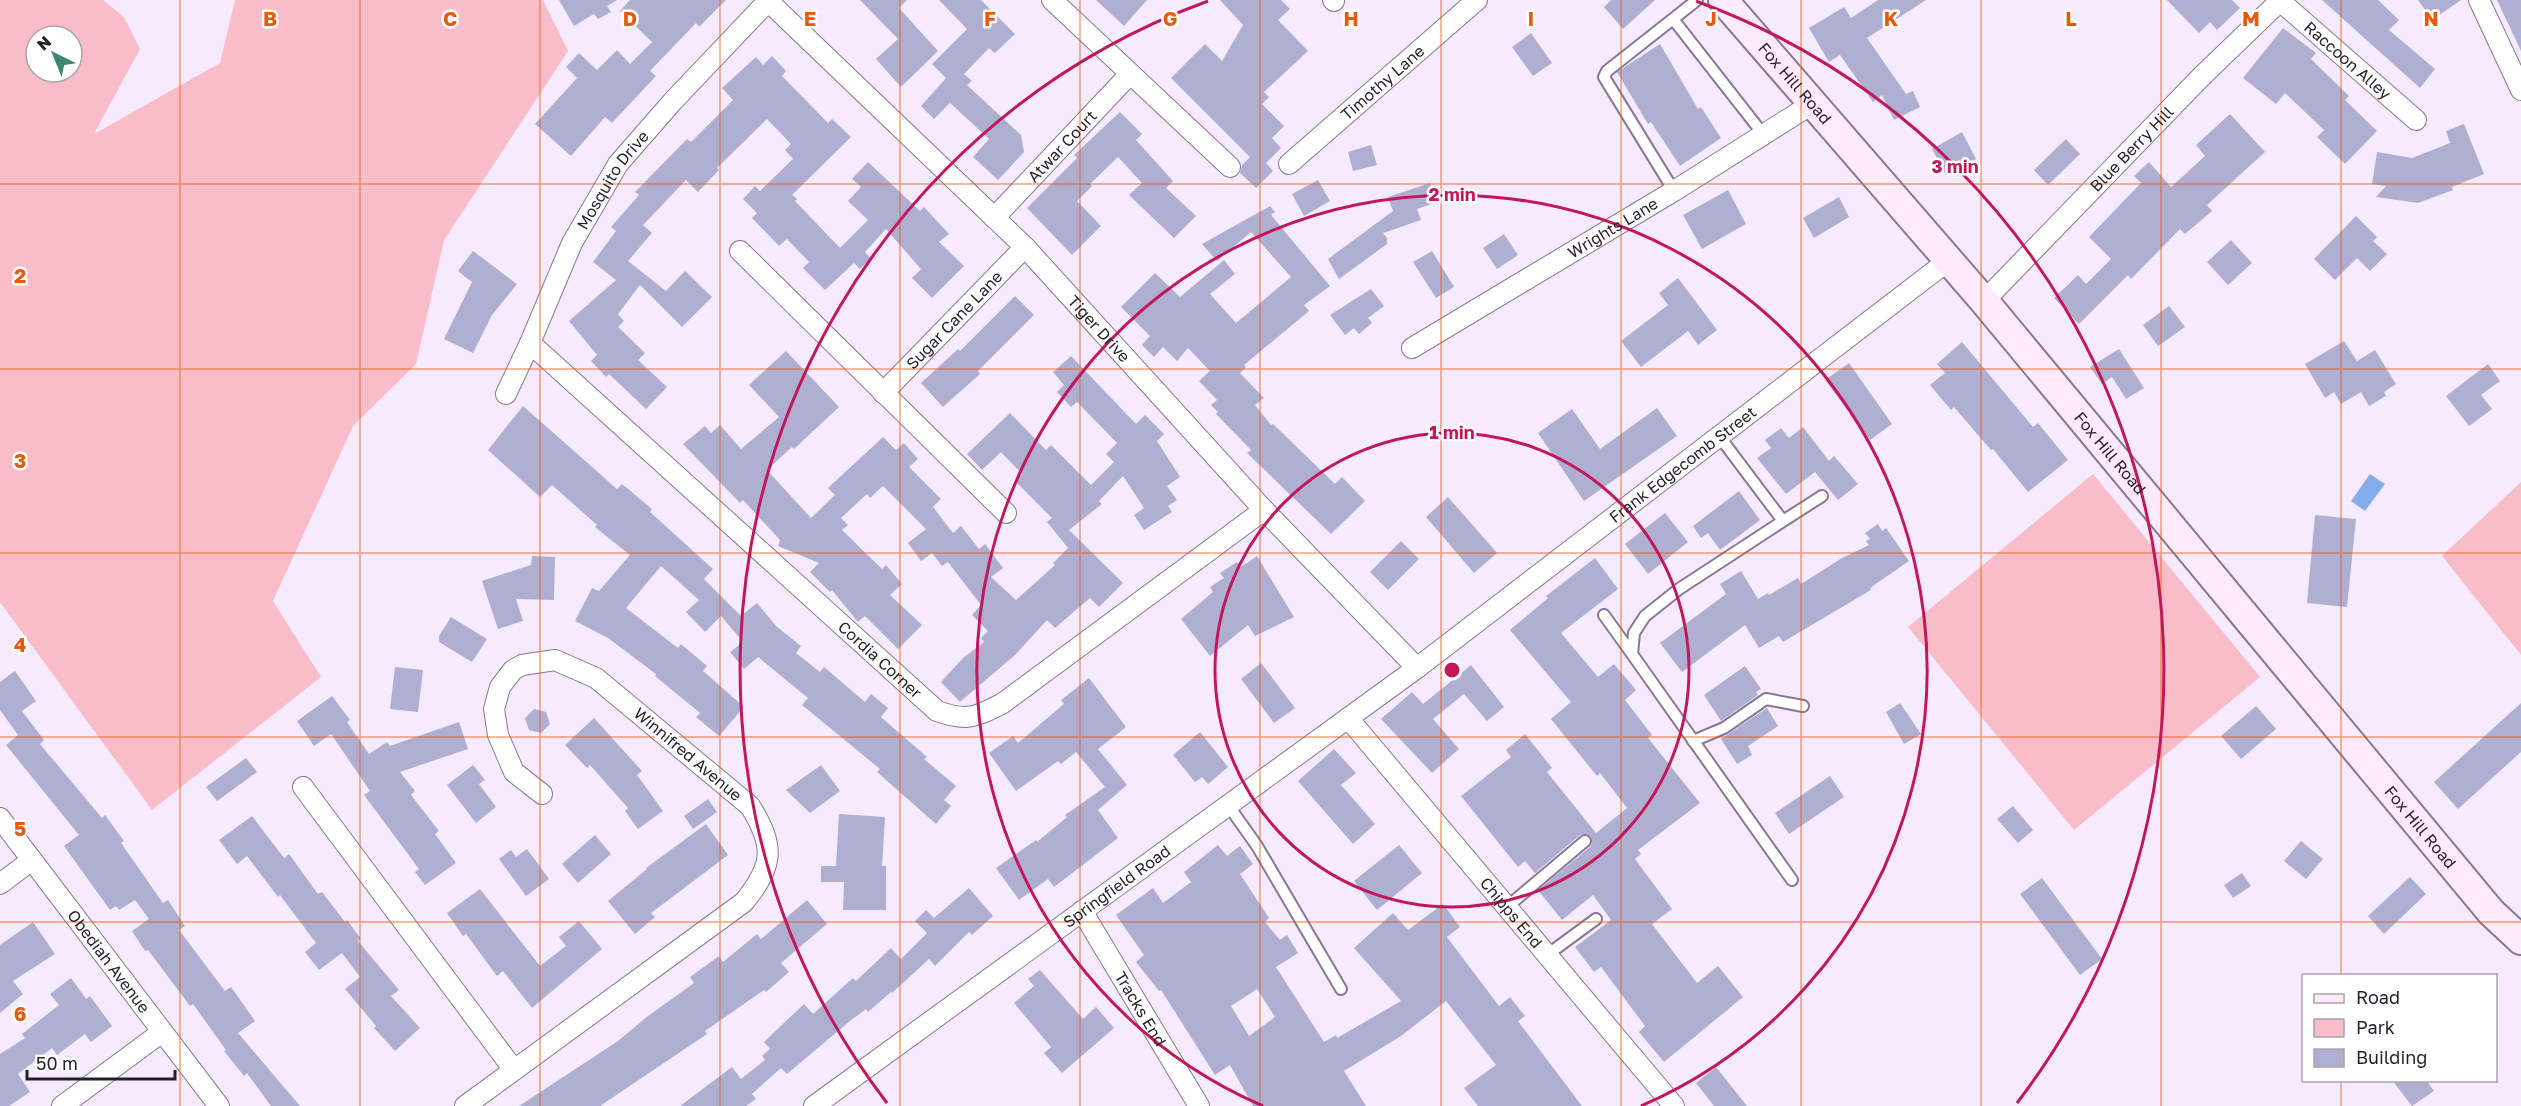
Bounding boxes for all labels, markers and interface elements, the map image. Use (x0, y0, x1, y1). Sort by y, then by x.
text: B (263, 6, 277, 30)
text: C (443, 6, 457, 30)
text: D (623, 6, 637, 30)
text: E (804, 6, 816, 30)
text: F (984, 6, 996, 30)
text: G (1163, 6, 1177, 30)
text: H (1343, 6, 1359, 30)
text: I (1528, 6, 1534, 30)
text: J (1705, 6, 1717, 30)
text: K (1884, 6, 1899, 30)
text: L (2065, 6, 2077, 30)
text: M (2242, 6, 2260, 30)
text: N (2423, 6, 2439, 30)
street label: Raccoon Alley (2300, 17, 2395, 104)
north arrow (24, 24, 84, 84)
text: N (32, 32, 55, 54)
street label: Fox Hill Road (1754, 38, 1836, 128)
street label: Timothy Lane (1337, 41, 1428, 124)
street label: Blue Berry Hill (2086, 102, 2178, 196)
street label: Atwar Court (1023, 106, 1101, 186)
street label: Mosquito Drive (572, 126, 653, 233)
text: 3 min (1931, 155, 1979, 177)
text: 2 min (1428, 183, 1476, 205)
street label: Wrights Lane (1564, 193, 1661, 262)
text: 2 (14, 263, 26, 287)
street label: Sugar Cane Lane (902, 266, 1006, 373)
street label: Tiger Drive (1064, 291, 1135, 366)
street label: Frank Edgecomb Street (1605, 402, 1760, 527)
street label: Fox Hill Road (2070, 408, 2150, 498)
text: 1 min (1429, 421, 1475, 443)
text: 3 (14, 448, 26, 472)
street label: Cordia Corner (834, 617, 926, 702)
text: 4 (14, 632, 26, 656)
centre of rings (1442, 660, 1462, 680)
street label: Winnifred Avenue (630, 703, 746, 805)
street label: Fox Hill Road (2380, 782, 2461, 872)
text: 5 (14, 816, 26, 840)
street label: Springfield Road (1059, 841, 1174, 932)
street label: Chipps End (1476, 873, 1547, 952)
street label: Obediah Avenue (63, 906, 155, 1017)
street label: Tracks End (1111, 968, 1171, 1050)
legend (2302, 974, 2497, 1082)
text: Road (2356, 986, 2400, 1008)
text: 6 (14, 1001, 26, 1025)
text: Park (2356, 1016, 2395, 1038)
scale bar (27, 1043, 176, 1081)
text: Building (2356, 1046, 2427, 1068)
text: 50 m (36, 1052, 78, 1074)

